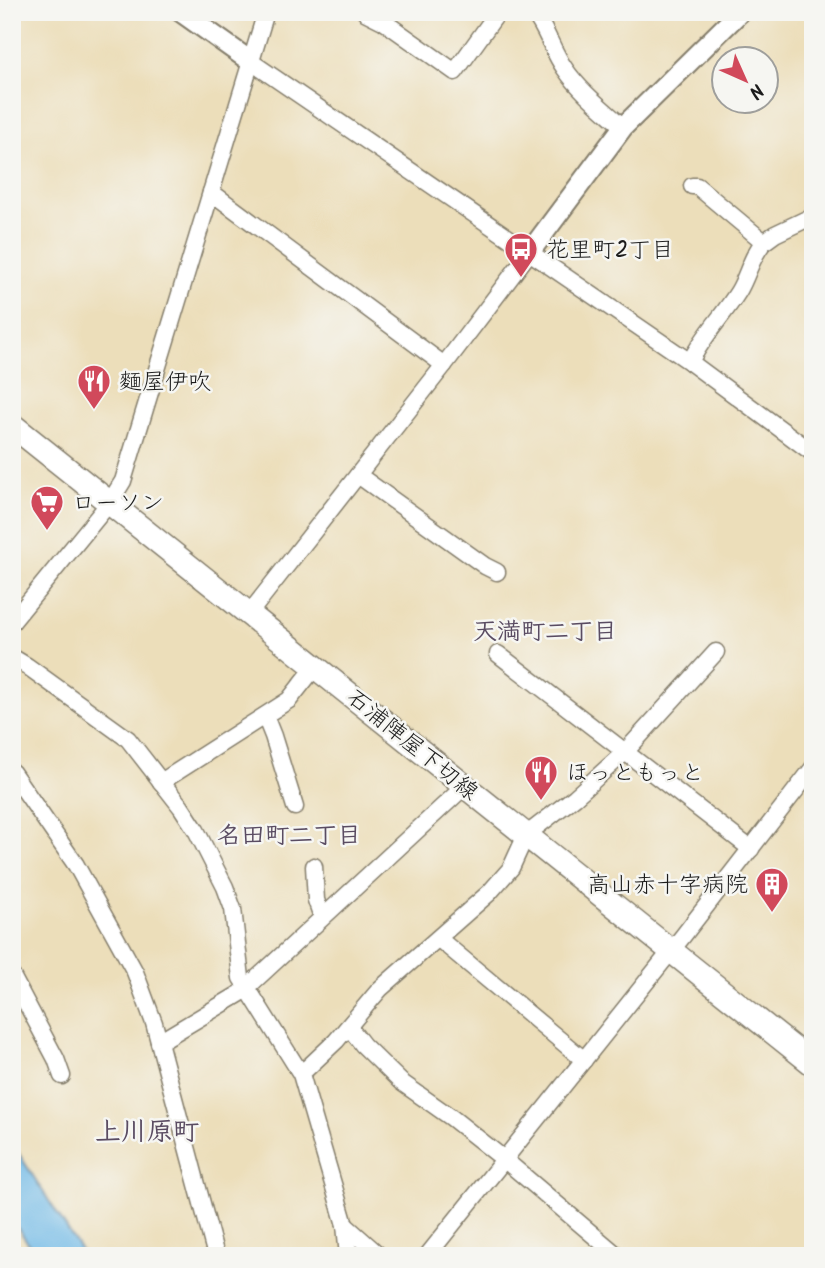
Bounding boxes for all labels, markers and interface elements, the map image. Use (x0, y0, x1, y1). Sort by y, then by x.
north arrow (710, 46, 780, 116)
text: N (741, 76, 770, 105)
bus stop icon: 花里町2丁目 (502, 230, 540, 279)
place label: 花里町2丁目 (546, 233, 674, 269)
restaurant icon: 麵屋伊吹 (75, 362, 113, 411)
place label: 麵屋伊吹 (119, 365, 211, 401)
supermarket icon: ローソン (28, 483, 66, 532)
place label: ローソン (72, 486, 164, 522)
district label: 天満町二丁目 (473, 613, 617, 652)
street label: 石浦陣屋下切線 (338, 681, 486, 810)
restaurant icon: ほっともっと (522, 753, 560, 802)
place label: ほっともっと (566, 756, 704, 792)
district label: 名田町二丁目 (217, 817, 361, 856)
building icon: 高山赤十字病院 (753, 865, 791, 914)
place label: 高山赤十字病院 (587, 868, 748, 904)
district label: 上川原町 (95, 1112, 199, 1154)

